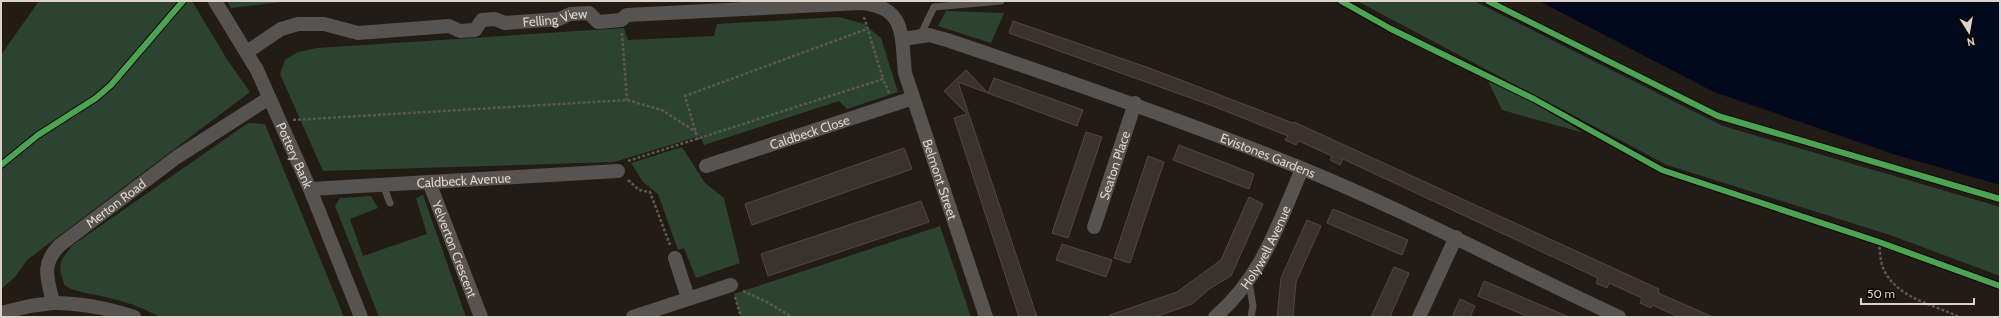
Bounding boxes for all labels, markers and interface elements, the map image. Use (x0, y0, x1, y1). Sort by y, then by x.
street label: Felling View (522, 5, 588, 30)
north arrow (1949, 12, 1989, 52)
text: N (1966, 34, 1976, 49)
street label: Caldbeck Close (767, 111, 852, 153)
street label: Pottery Bank (273, 120, 317, 191)
street label: Seaton Place (1096, 129, 1133, 202)
street label: Evistones Gardens (1218, 129, 1318, 181)
street label: Belmont Street (919, 137, 961, 222)
street label: Caldbeck Avenue (416, 169, 512, 191)
street label: Merton Road (82, 175, 149, 231)
street label: Yelverton Crescent (429, 197, 481, 301)
street label: Holywell Avenue (1237, 203, 1294, 292)
scale bar (1861, 280, 1974, 306)
text: 50 m (1867, 286, 1895, 301)

